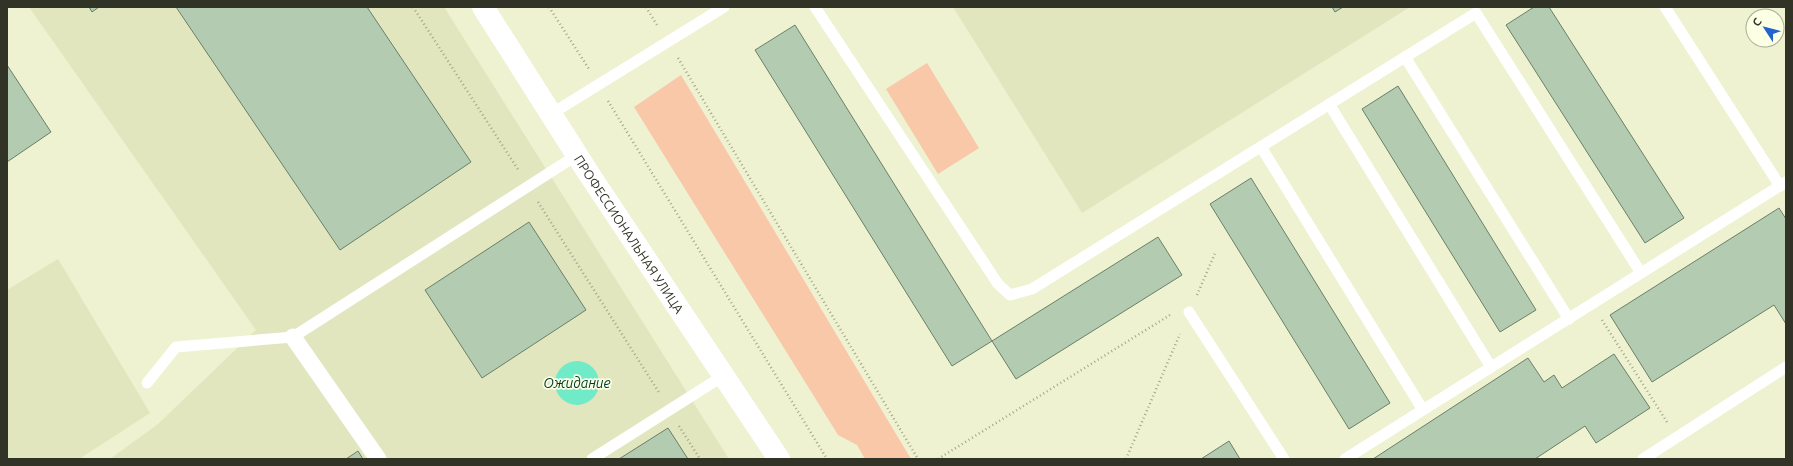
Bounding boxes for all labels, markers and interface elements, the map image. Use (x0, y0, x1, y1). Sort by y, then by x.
north arrow (1745, 8, 1785, 48)
text: С (1750, 16, 1764, 28)
street label: ПРОФЕССИОНАЛЬНАЯ УЛИЦА (572, 152, 687, 316)
water label: Ожидание (543, 375, 611, 391)

